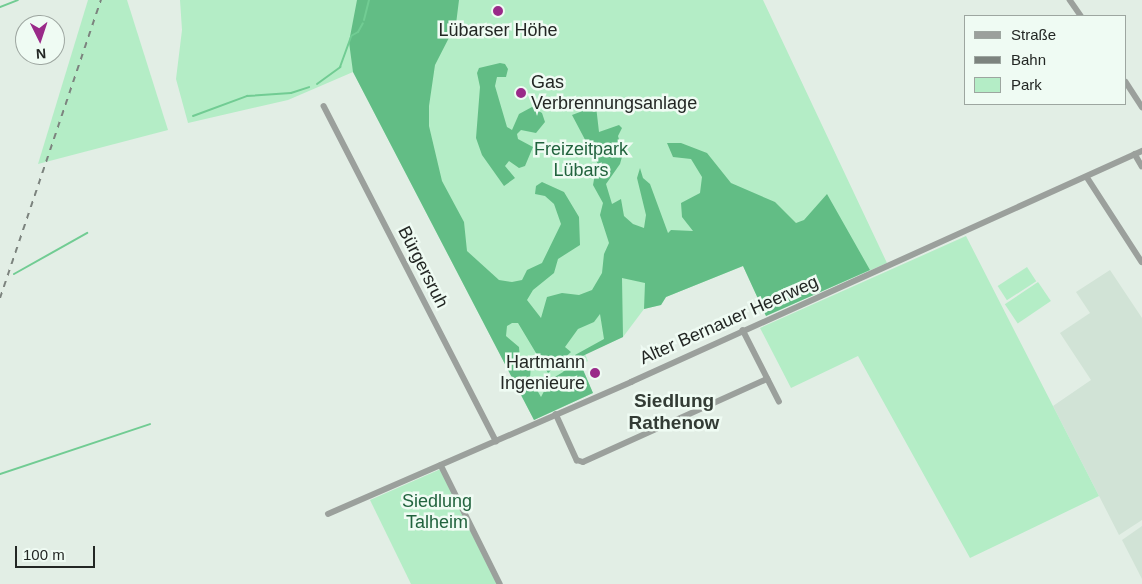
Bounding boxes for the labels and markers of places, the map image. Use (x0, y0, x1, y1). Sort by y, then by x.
marker: Lübarser Höhe (492, 5, 504, 17)
place label: Lübarser Höhe (438, 19, 558, 41)
place label: Gas Verbrennungsanlage (531, 72, 697, 115)
marker: Gas Verbrennungsanlage (515, 87, 527, 99)
place label: Hartmann Ingenieure (500, 352, 585, 394)
marker: Hartmann Ingenieure (589, 367, 601, 379)

